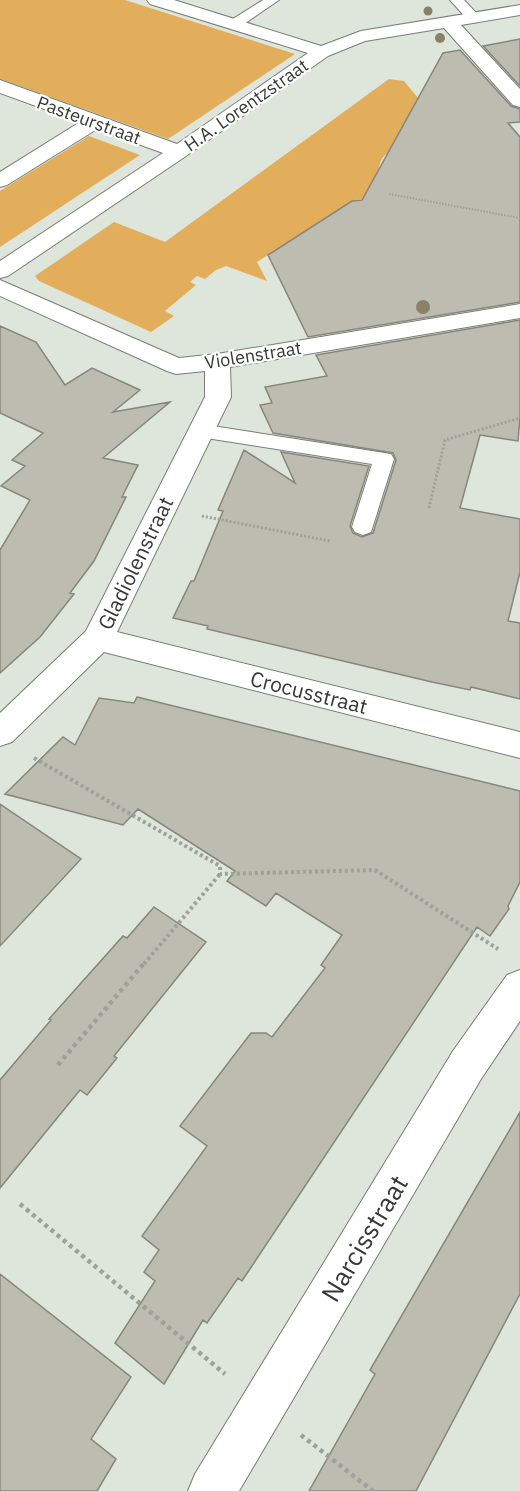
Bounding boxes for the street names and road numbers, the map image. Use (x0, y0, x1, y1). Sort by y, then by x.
street label: H.A. Lorentzstraat (180, 54, 312, 156)
street label: Pasteurstraat (34, 91, 144, 149)
street label: Violenstraat (203, 336, 303, 374)
street label: Gladiolenstraat (91, 492, 179, 634)
street label: Crocusstraat (247, 664, 371, 720)
street label: Narcisstraat (313, 1169, 415, 1307)

